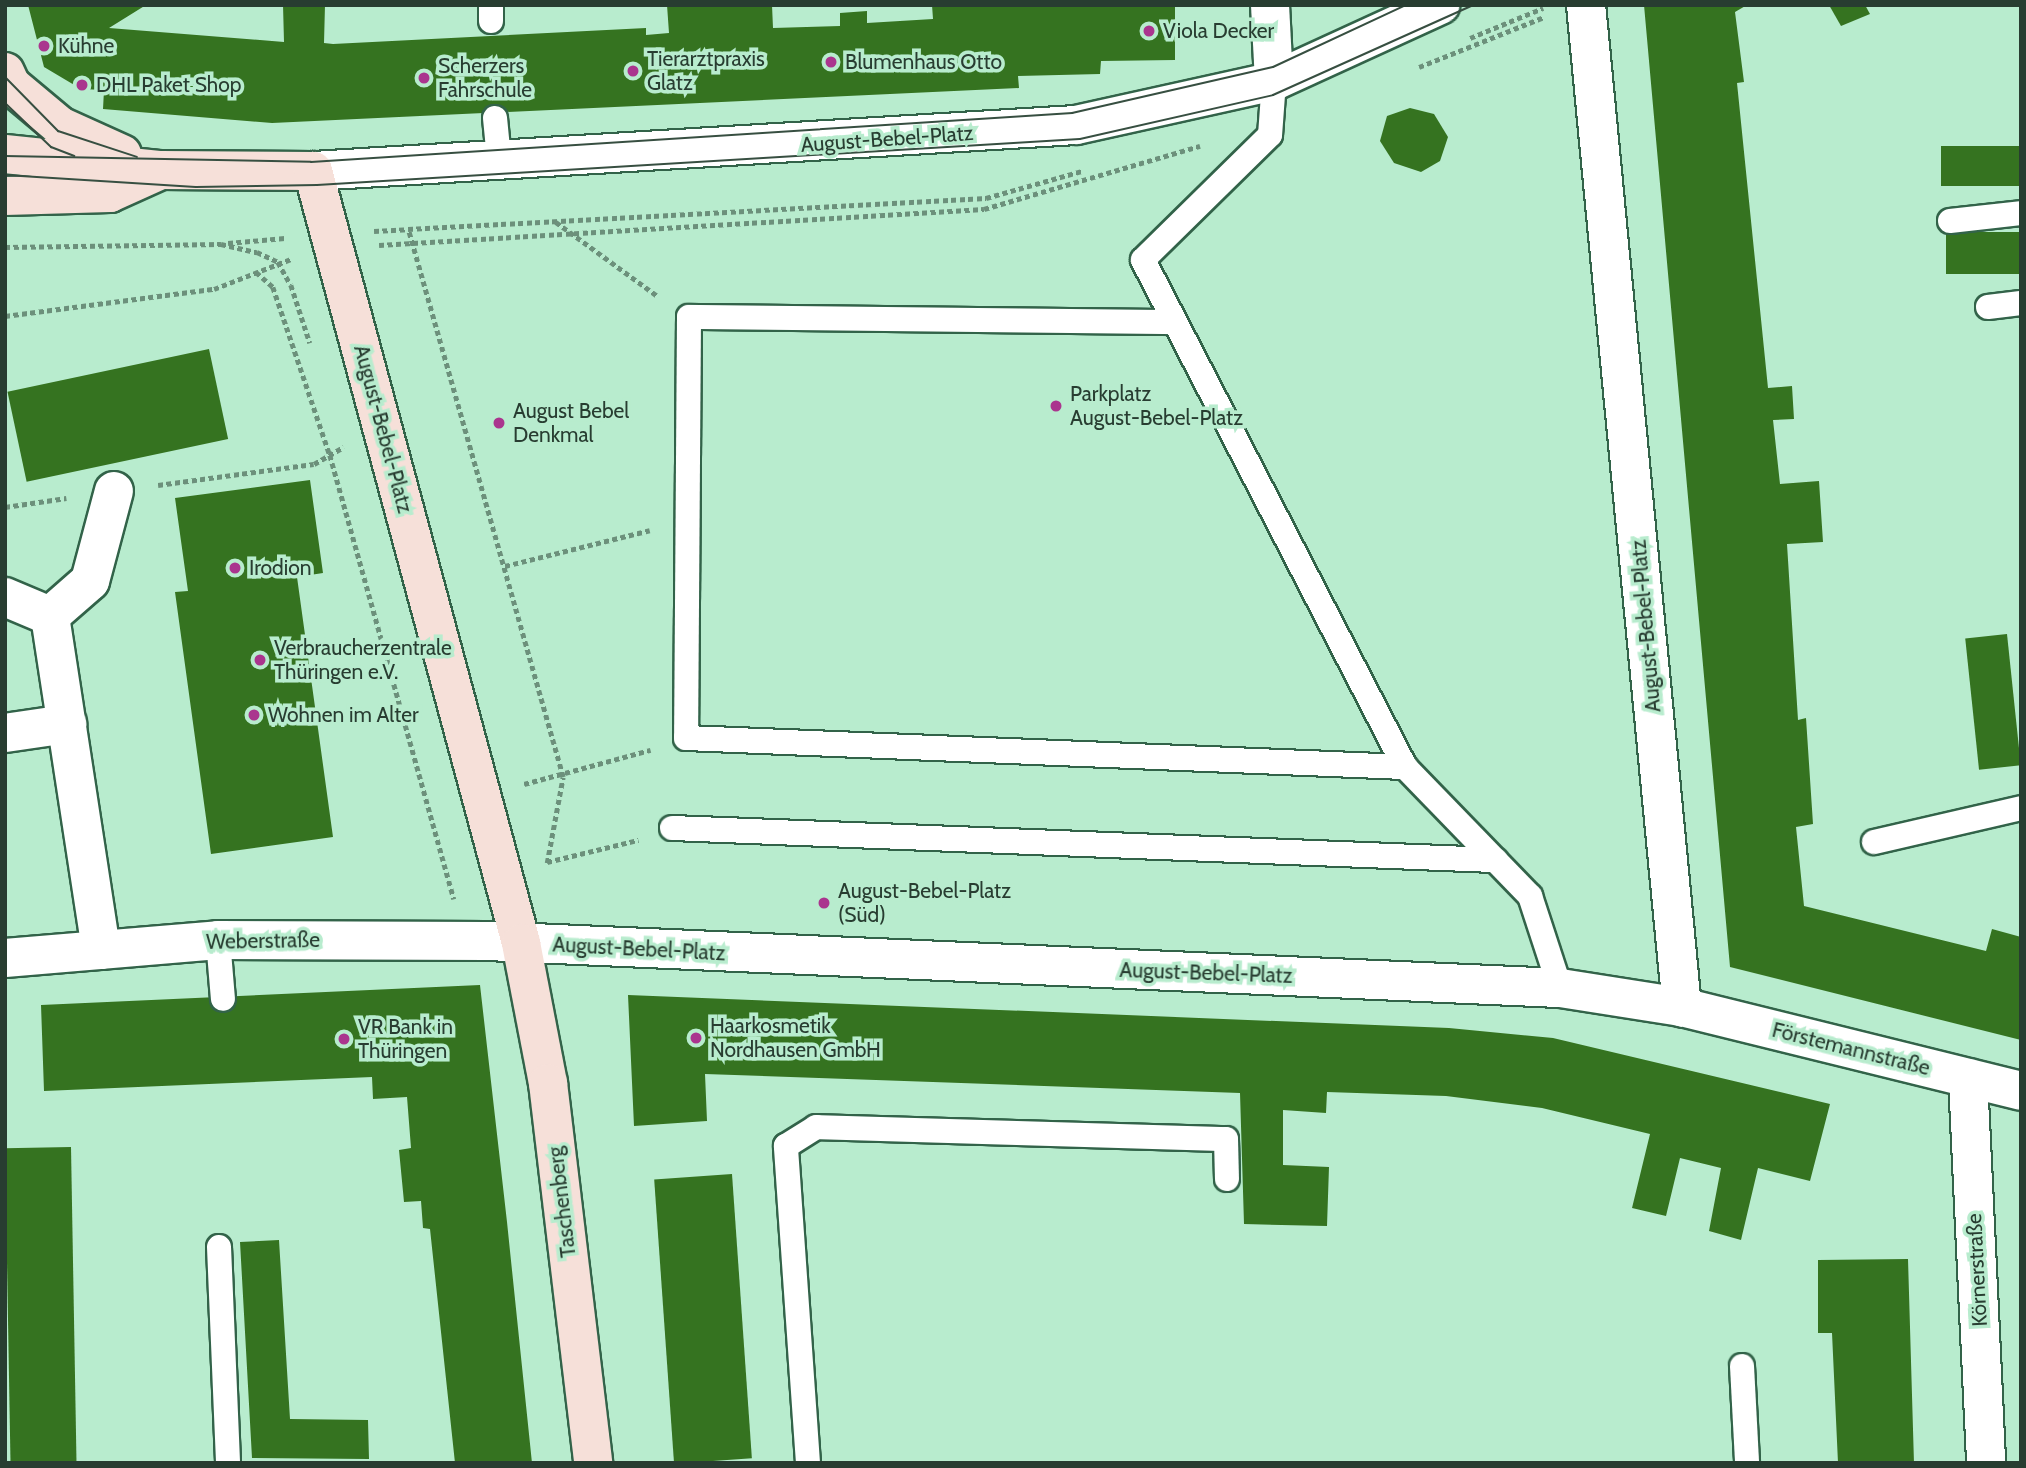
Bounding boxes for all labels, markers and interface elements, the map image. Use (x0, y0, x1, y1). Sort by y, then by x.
place label: Viola Decker (1163, 18, 1274, 44)
marker: Viola Decker (1141, 23, 1157, 39)
place label: Kühne (58, 33, 114, 59)
marker: Kühne (36, 38, 52, 54)
place label: Tierarztpraxis Glatz (647, 46, 765, 96)
place label: Blumenhaus Otto (845, 49, 1002, 75)
place label: Scherzers Fahrschule (438, 53, 532, 103)
marker: Blumenhaus Otto (823, 54, 839, 70)
marker: Tierarztpraxis Glatz (625, 63, 641, 79)
marker: Scherzers Fahrschule (416, 70, 432, 86)
place label: DHL Paket Shop (96, 72, 241, 98)
marker: DHL Paket Shop (74, 77, 90, 93)
street label: August-Bebel-Platz (800, 120, 974, 158)
street label: August-Bebel-Platz (348, 342, 418, 516)
place label: Parkplatz August-Bebel-Platz (1070, 381, 1243, 431)
place label: August Bebel Denkmal (513, 398, 629, 448)
marker: Parkplatz August-Bebel-Platz (1048, 398, 1064, 414)
marker: August Bebel Denkmal (491, 415, 507, 431)
street label: August-Bebel-Platz (1626, 539, 1666, 713)
place label: Irodion (249, 555, 311, 581)
marker: Irodion (227, 560, 243, 576)
place label: Verbraucherzentrale Thüringen e.V. (274, 635, 452, 685)
marker: Verbraucherzentrale Thüringen e.V. (252, 652, 268, 668)
place label: Wohnen im Alter (268, 702, 419, 728)
marker: Wohnen im Alter (246, 707, 262, 723)
place label: August-Bebel-Platz (Süd) (838, 878, 1011, 928)
marker: August-Bebel-Platz (Süd) (816, 895, 832, 911)
street label: Weberstraße (206, 927, 320, 955)
street label: August-Bebel-Platz (552, 932, 726, 966)
street label: August-Bebel-Platz (1119, 957, 1293, 989)
place label: Haarkosmetik Nordhausen GmbH (710, 1013, 881, 1063)
place label: VR Bank in Thüringen (358, 1014, 453, 1064)
street label: Förstemannstraße (1769, 1017, 1933, 1081)
marker: Haarkosmetik Nordhausen GmbH (688, 1030, 704, 1046)
marker: VR Bank in Thüringen (336, 1031, 352, 1047)
street label: Taschenberg (543, 1145, 581, 1259)
street label: Körnerstraße (1961, 1213, 1993, 1327)

